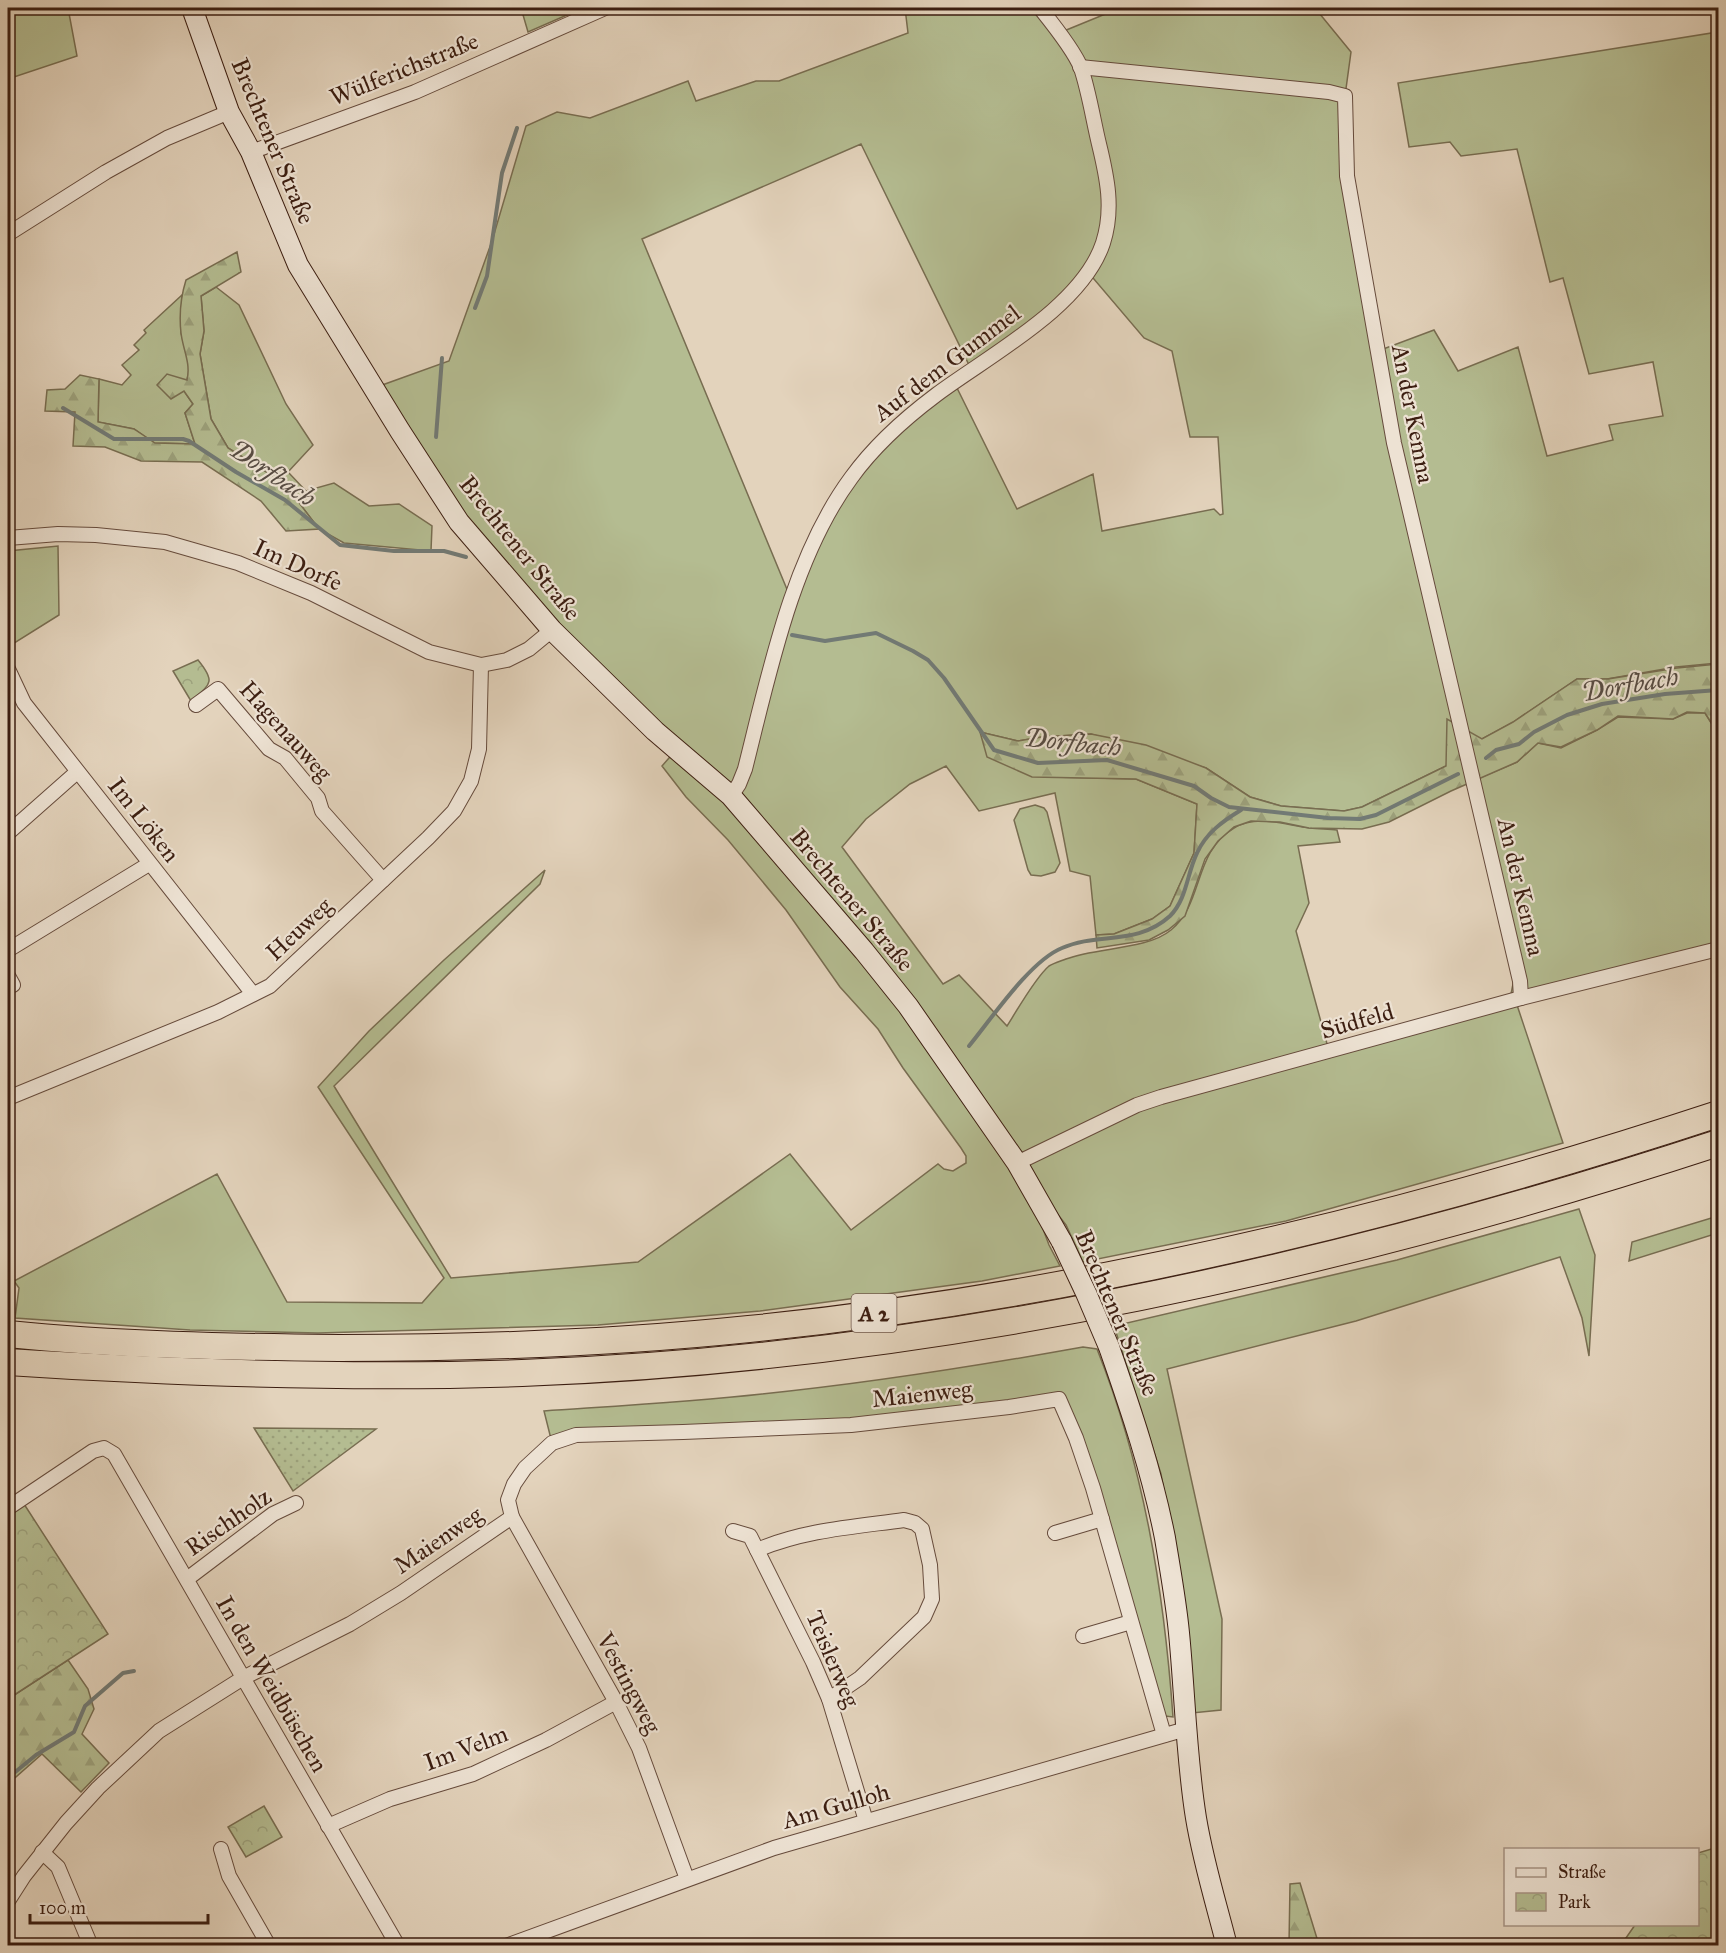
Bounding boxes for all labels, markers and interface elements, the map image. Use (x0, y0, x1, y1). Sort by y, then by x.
street label: Wülferichstraße (325, 26, 483, 112)
street label: Brechtener Straße (225, 53, 321, 229)
street label: Auf dem Gummel (867, 298, 1027, 429)
street label: An der Kemna (1385, 341, 1441, 487)
water label: Dorfbach (224, 433, 323, 514)
street label: Brechtener Straße (453, 470, 587, 626)
street label: Im Dorfe (249, 532, 347, 598)
water label: Dorfbach (1579, 660, 1681, 708)
street label: Hagenauweg (233, 675, 339, 788)
water label: Dorfbach (1023, 721, 1123, 763)
street label: Im Löken (102, 772, 186, 868)
street label: An der Kemna (1490, 814, 1552, 960)
street label: Brechtener Straße (783, 822, 921, 978)
street label: Heuweg (260, 890, 339, 967)
street label: Südfeld (1317, 996, 1397, 1046)
street label: Brechtener Straße (1069, 1225, 1165, 1401)
road number: A 2 (852, 1294, 896, 1332)
street label: Maienweg (870, 1374, 974, 1414)
street label: Rischholz (179, 1481, 277, 1563)
street label: Maienweg (388, 1499, 489, 1581)
street label: In den Weidbüschen (209, 1591, 335, 1777)
street label: Teislerweg (799, 1606, 867, 1713)
street label: Vestingweg (589, 1627, 668, 1739)
street label: Im Velm (420, 1718, 512, 1778)
street label: Am Gulloh (778, 1776, 893, 1836)
legend (1504, 1848, 1699, 1926)
text: Straße (1558, 1861, 1606, 1883)
scale bar (30, 1887, 208, 1925)
text: Park (1558, 1891, 1591, 1913)
text: 100 m (39, 1897, 86, 1919)

